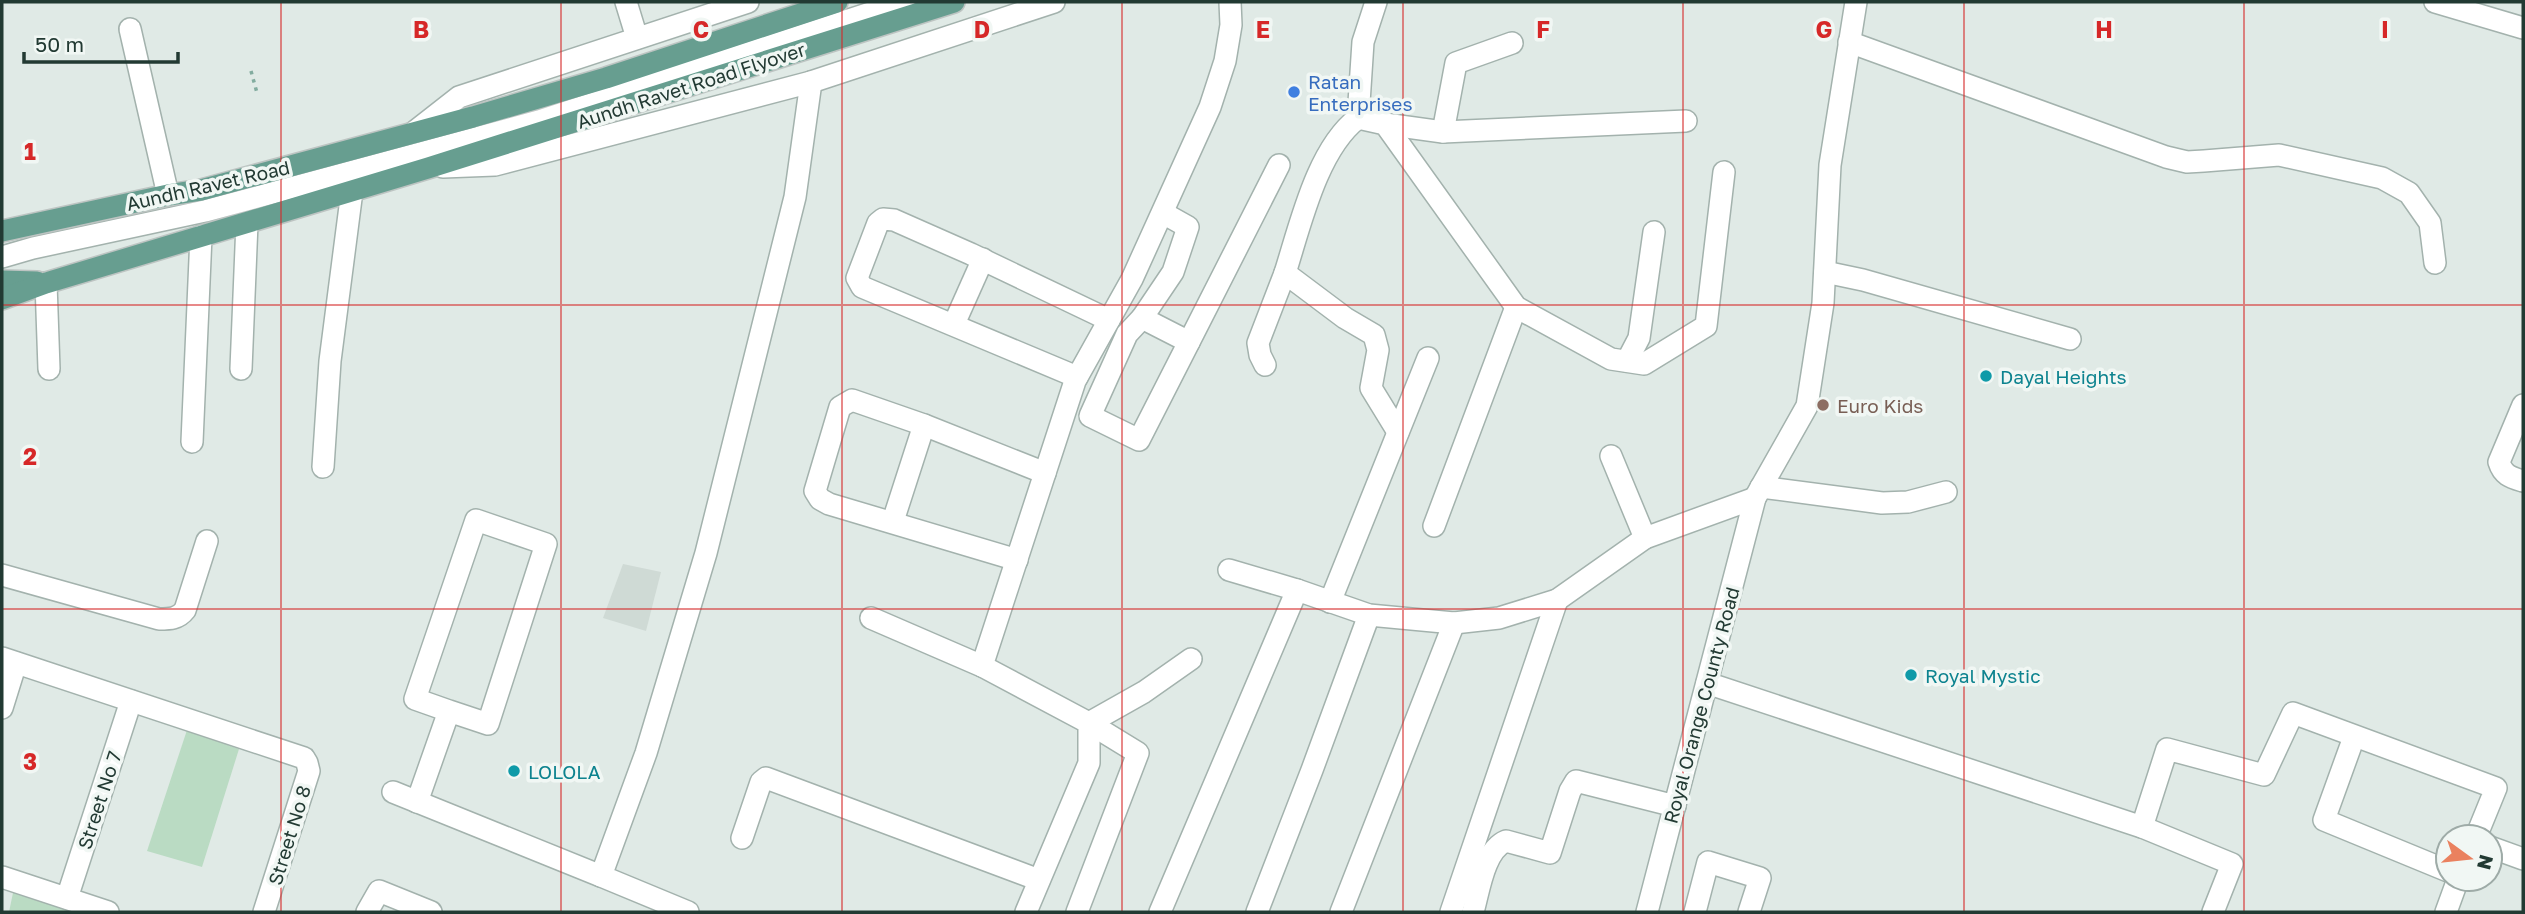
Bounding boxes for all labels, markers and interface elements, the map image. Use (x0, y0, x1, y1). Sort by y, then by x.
text: B (413, 15, 429, 43)
text: C (693, 15, 709, 43)
text: D (974, 15, 990, 43)
text: E (1256, 15, 1270, 43)
text: F (1536, 15, 1550, 43)
text: G (1816, 15, 1832, 43)
text: H (2095, 15, 2113, 43)
text: I (2381, 15, 2389, 43)
scale bar (24, 21, 178, 65)
text: 50 m (35, 31, 84, 57)
street label: Aundh Ravet Road Flyover (574, 37, 809, 133)
place label: Ratan Enterprises (1308, 70, 1412, 115)
marker: Ratan Enterprises (1286, 84, 1302, 100)
text: 1 (24, 137, 36, 165)
street label: Aundh Ravet Road (124, 155, 292, 215)
place label: Dayal Heights (2000, 365, 2127, 388)
marker: Dayal Heights (1978, 368, 1994, 384)
place label: Euro Kids (1837, 394, 1923, 417)
marker: Euro Kids (1815, 397, 1831, 413)
text: 2 (23, 442, 37, 470)
street label: Royal Orange County Road (1658, 584, 1744, 826)
place label: Royal Mystic (1925, 664, 2040, 687)
marker: Royal Mystic (1903, 667, 1919, 683)
text: 3 (23, 747, 37, 775)
street label: Street No 7 (72, 748, 126, 852)
place label: LOLOLA (528, 760, 601, 783)
marker: LOLOLA (506, 763, 522, 779)
street label: Street No 8 (263, 782, 315, 888)
north arrow (2434, 823, 2504, 893)
text: N (2473, 853, 2499, 872)

